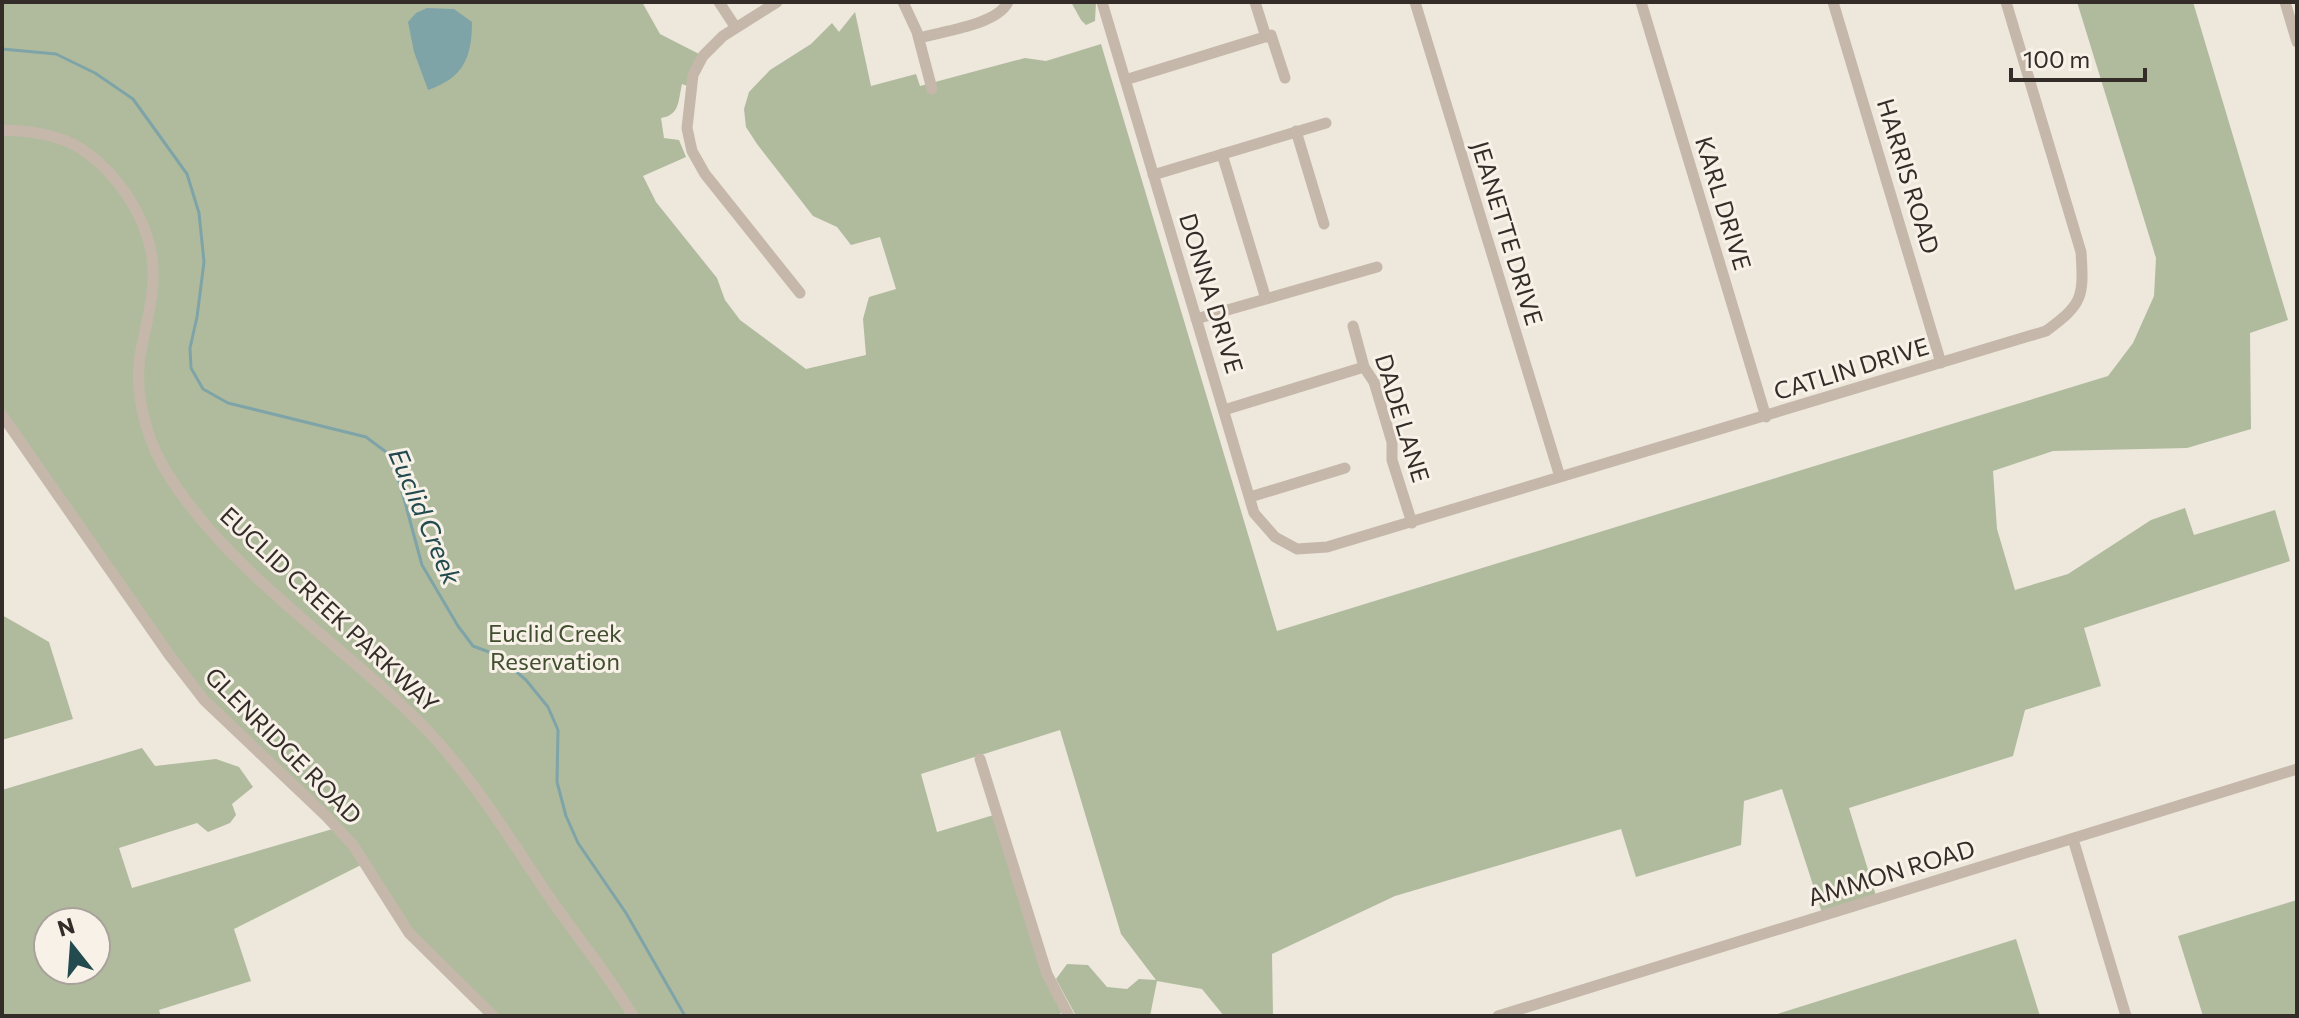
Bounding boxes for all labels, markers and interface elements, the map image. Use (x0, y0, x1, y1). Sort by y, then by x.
scale bar (2011, 32, 2145, 82)
text: 100 m (2023, 44, 2090, 73)
street label: HARRIS ROAD (1872, 95, 1946, 257)
street label: KARL DRIVE (1690, 133, 1758, 273)
street label: JEANETTE DRIVE (1466, 137, 1550, 329)
street label: DONNA DRIVE (1174, 209, 1250, 377)
street label: CATLIN DRIVE (1770, 331, 1932, 405)
street label: DADE LANE (1370, 350, 1436, 486)
water label: Euclid Creek (383, 443, 469, 590)
street label: EUCLID CREEK PARKWAY (215, 500, 445, 718)
park label: Euclid Creek Reservation (488, 618, 622, 675)
street label: GLENRIDGE ROAD (200, 661, 368, 829)
street label: AMMON ROAD (1804, 833, 1978, 911)
north arrow (32, 906, 112, 986)
text: N (54, 911, 78, 942)

